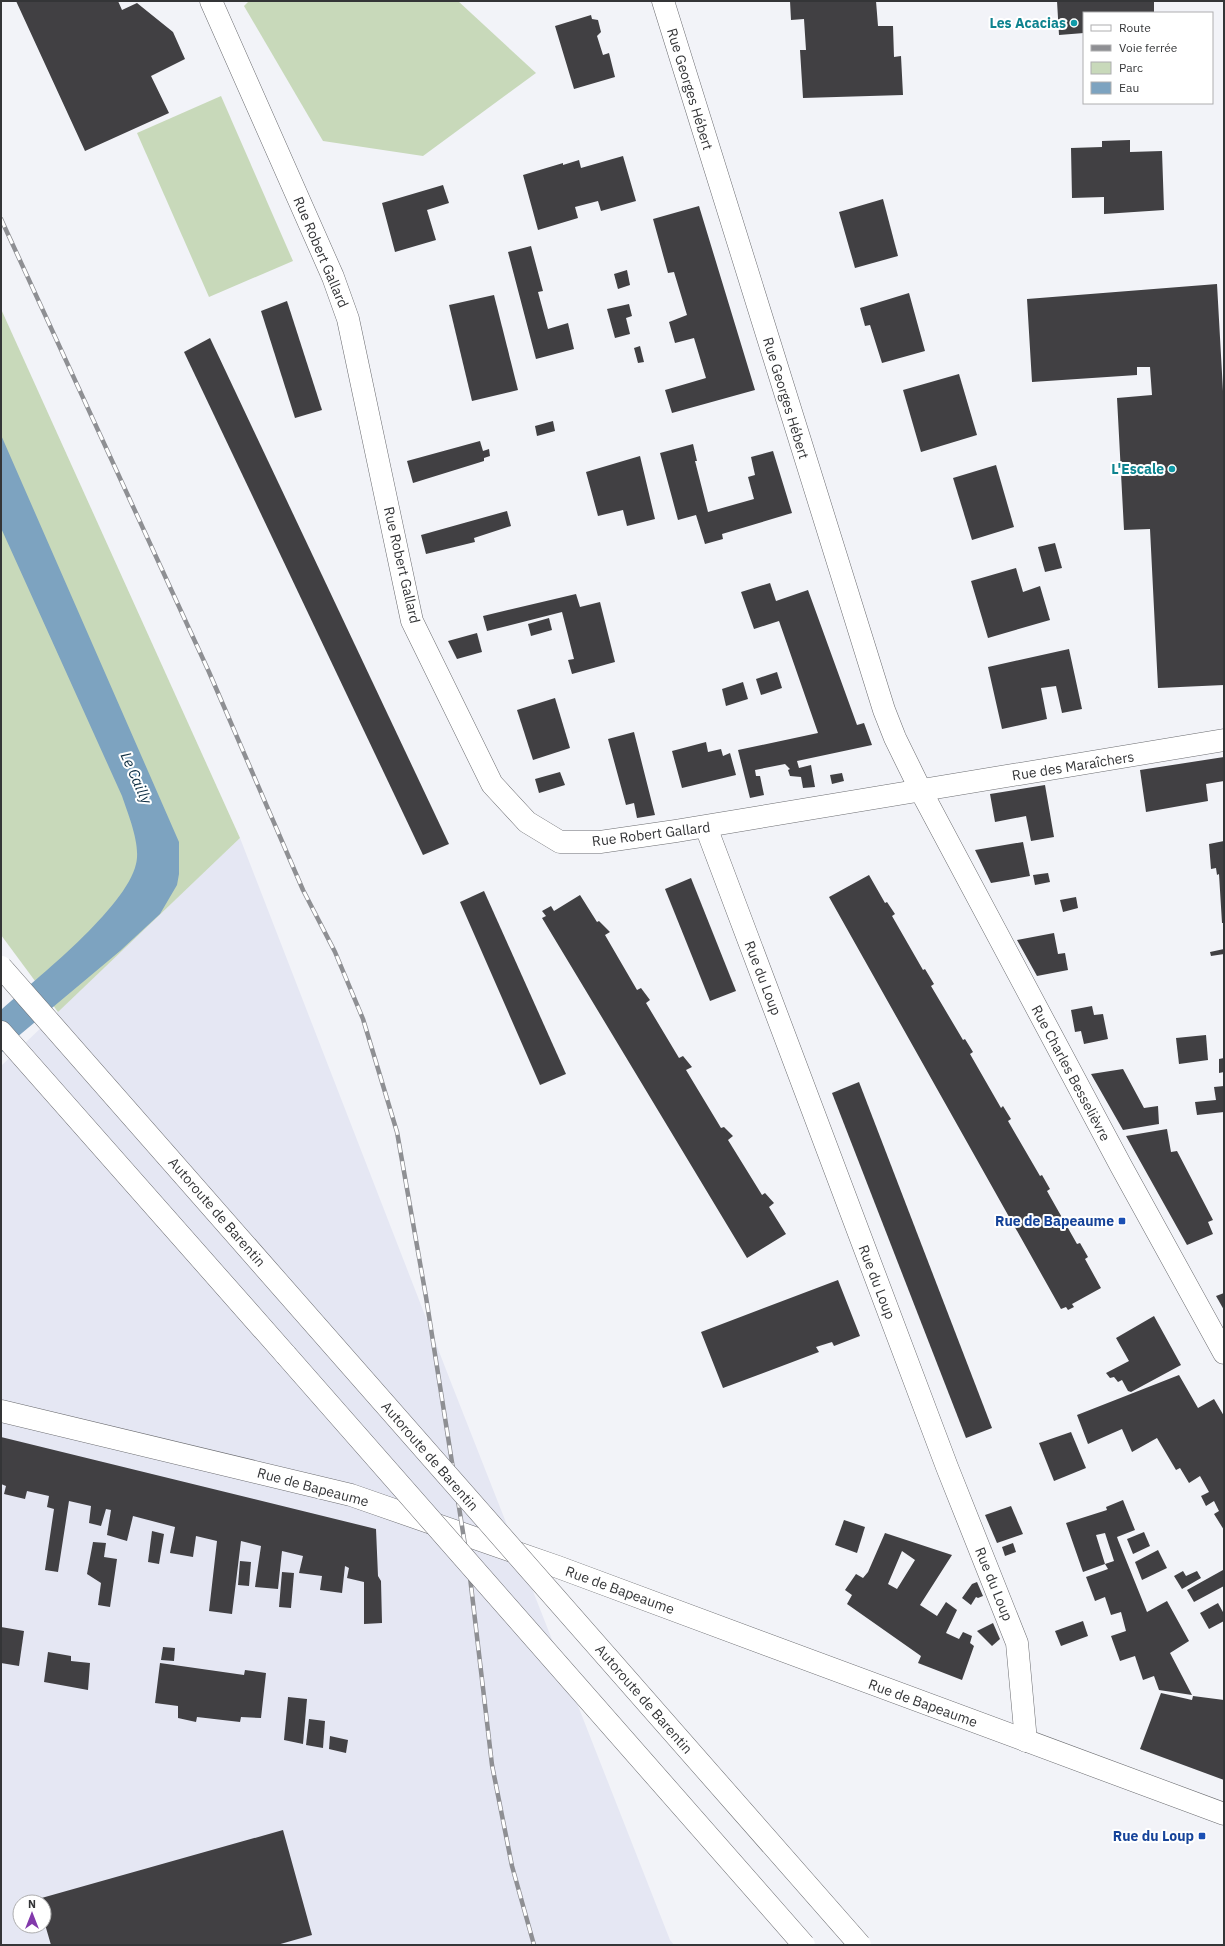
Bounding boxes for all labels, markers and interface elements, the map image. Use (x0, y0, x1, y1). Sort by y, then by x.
legend (1083, 12, 1213, 104)
place label: Les Acacias (989, 14, 1066, 32)
marker: Les Acacias (1069, 18, 1079, 28)
text: Route (1119, 20, 1151, 35)
street label: Rue Georges Hébert (663, 26, 717, 152)
text: Voie ferrée (1119, 40, 1178, 55)
text: Parc (1119, 60, 1143, 75)
text: Eau (1119, 80, 1139, 95)
street label: Rue Robert Gallard (289, 194, 353, 310)
street label: Rue Georges Hébert (759, 335, 813, 461)
place label: L'Escale (1111, 460, 1164, 478)
marker: L'Escale (1167, 464, 1177, 474)
street label: Rue Robert Gallard (380, 505, 424, 625)
street label: Rue des Maraîchers (1011, 747, 1136, 785)
water label: Le Cailly (117, 749, 157, 807)
street label: Rue Robert Gallard (591, 818, 711, 850)
street label: Rue du Loup (741, 938, 785, 1018)
street label: Rue Charles Besselièvre (1028, 1002, 1115, 1144)
street label: Autoroute de Barentin (165, 1154, 269, 1270)
place label: Rue de Bapeaume (995, 1212, 1114, 1230)
marker: Rue de Bapeaume (1117, 1216, 1127, 1226)
street label: Rue du Loup (855, 1242, 899, 1322)
street label: Autoroute de Barentin (378, 1398, 482, 1514)
street label: Rue de Bapeaume (255, 1463, 371, 1511)
street label: Rue du Loup (971, 1544, 1017, 1624)
street label: Rue de Bapeaume (563, 1562, 677, 1618)
street label: Autoroute de Barentin (592, 1641, 696, 1757)
street label: Rue de Bapeaume (866, 1675, 980, 1731)
place label: Rue du Loup (1113, 1827, 1194, 1845)
marker: Rue du Loup (1197, 1831, 1207, 1841)
north arrow (12, 1894, 52, 1934)
text: N (28, 1897, 36, 1911)

